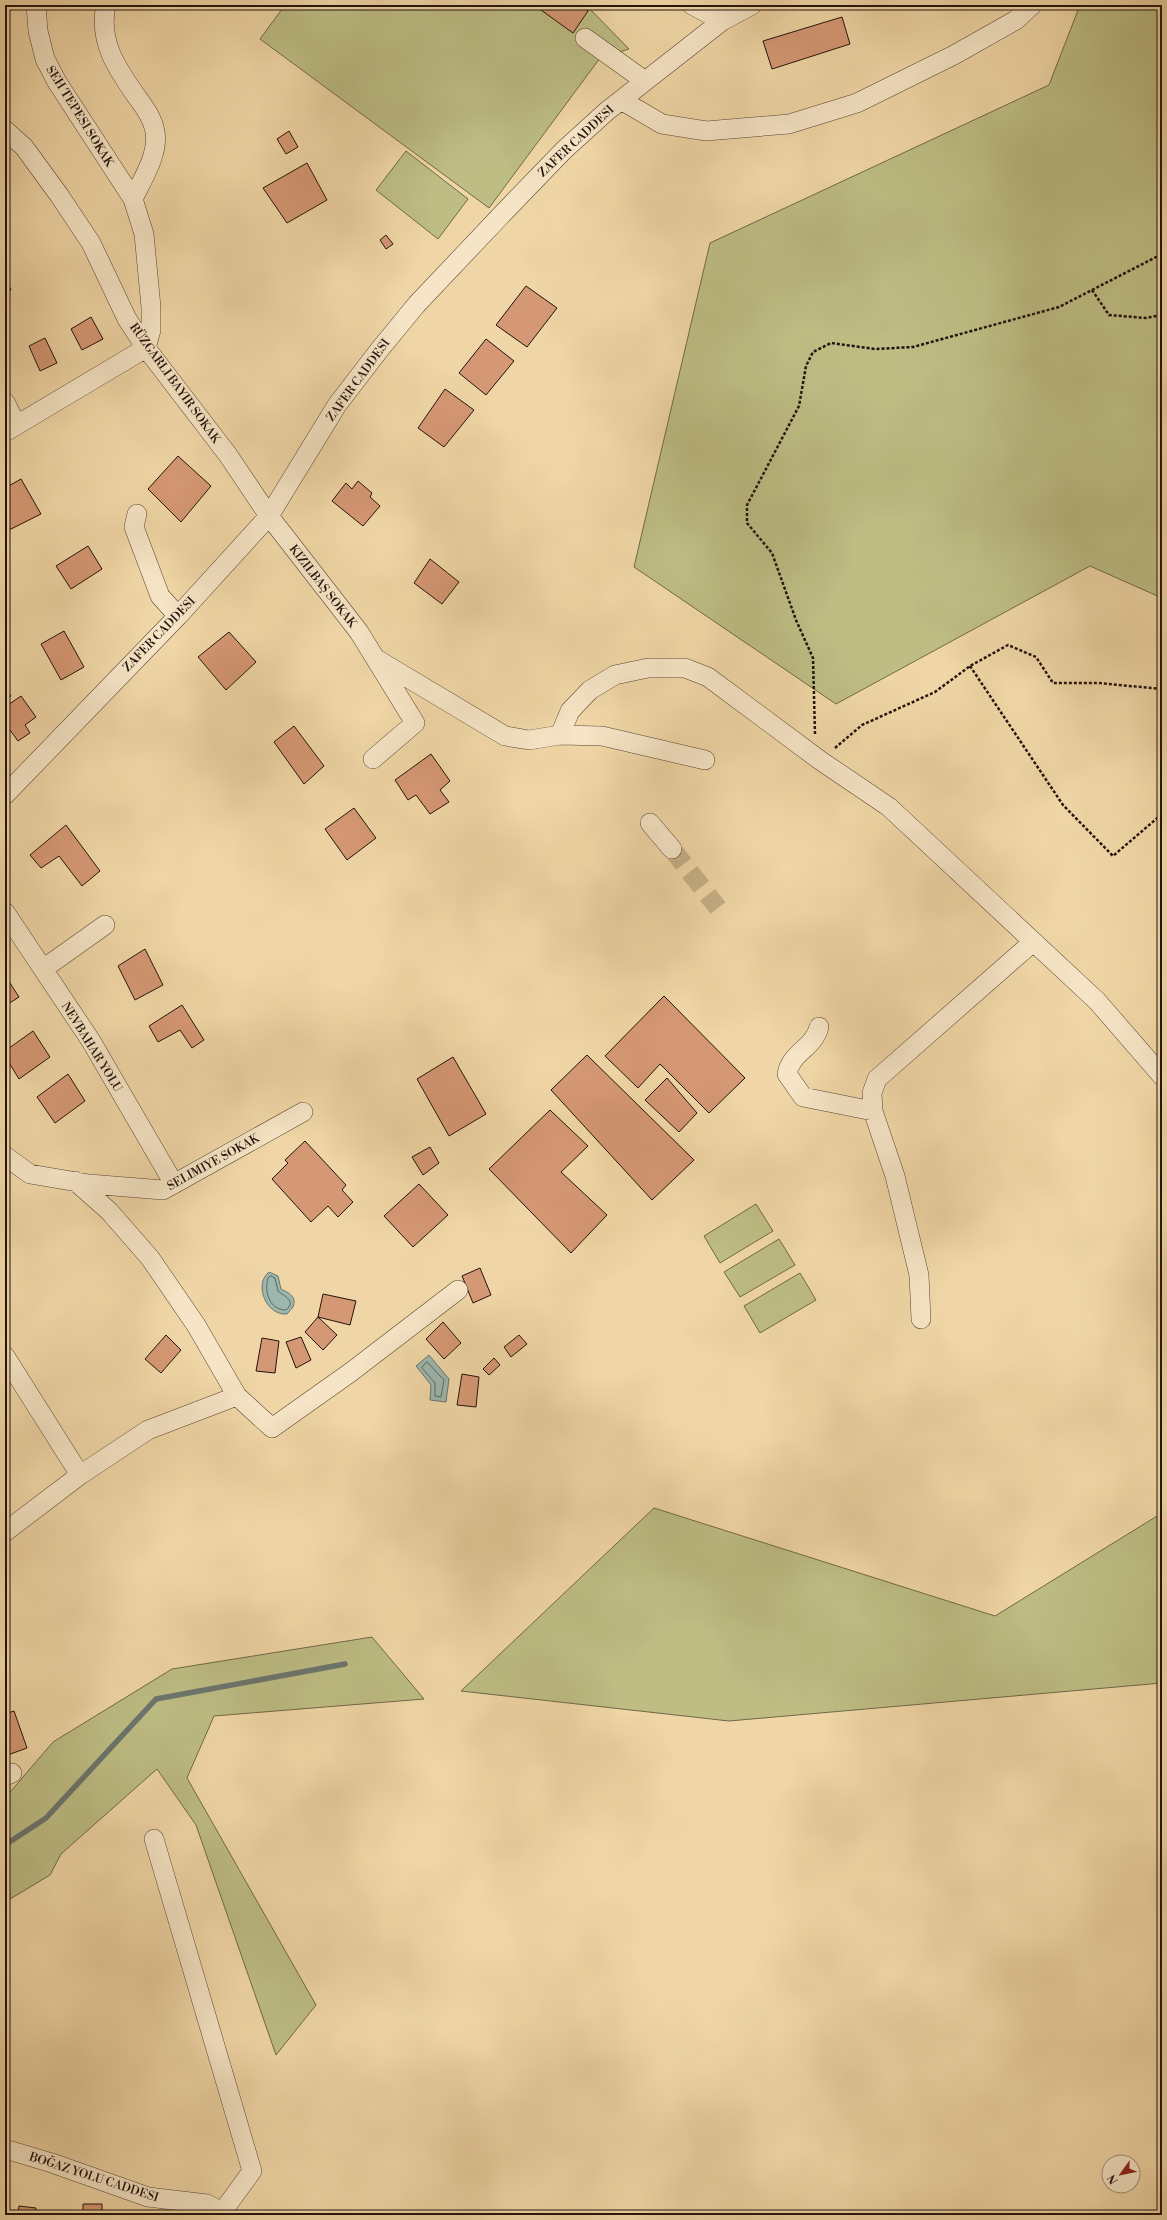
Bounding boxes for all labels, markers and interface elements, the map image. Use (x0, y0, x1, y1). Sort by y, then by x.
street label: SEH TEPESI SOKAK (42, 63, 117, 171)
street label: ZAFER CADDESI (535, 102, 618, 180)
street label: RÜZGARLI BAYIR SOKAK (126, 319, 226, 447)
street label: ZAFER CADDESI (323, 336, 394, 424)
street label: KIZILBAŞ SOKAK (286, 542, 360, 632)
street label: ZAFER CADDESI (120, 593, 199, 675)
street label: NEVBAHAR YOLU (58, 1000, 125, 1095)
street label: SELIMIYE SOKAK (165, 1130, 263, 1194)
street label: BOĞAZ YOLU CADDESI (26, 2147, 162, 2206)
north arrow (1101, 2154, 1141, 2194)
text: N (1105, 2171, 1122, 2186)

